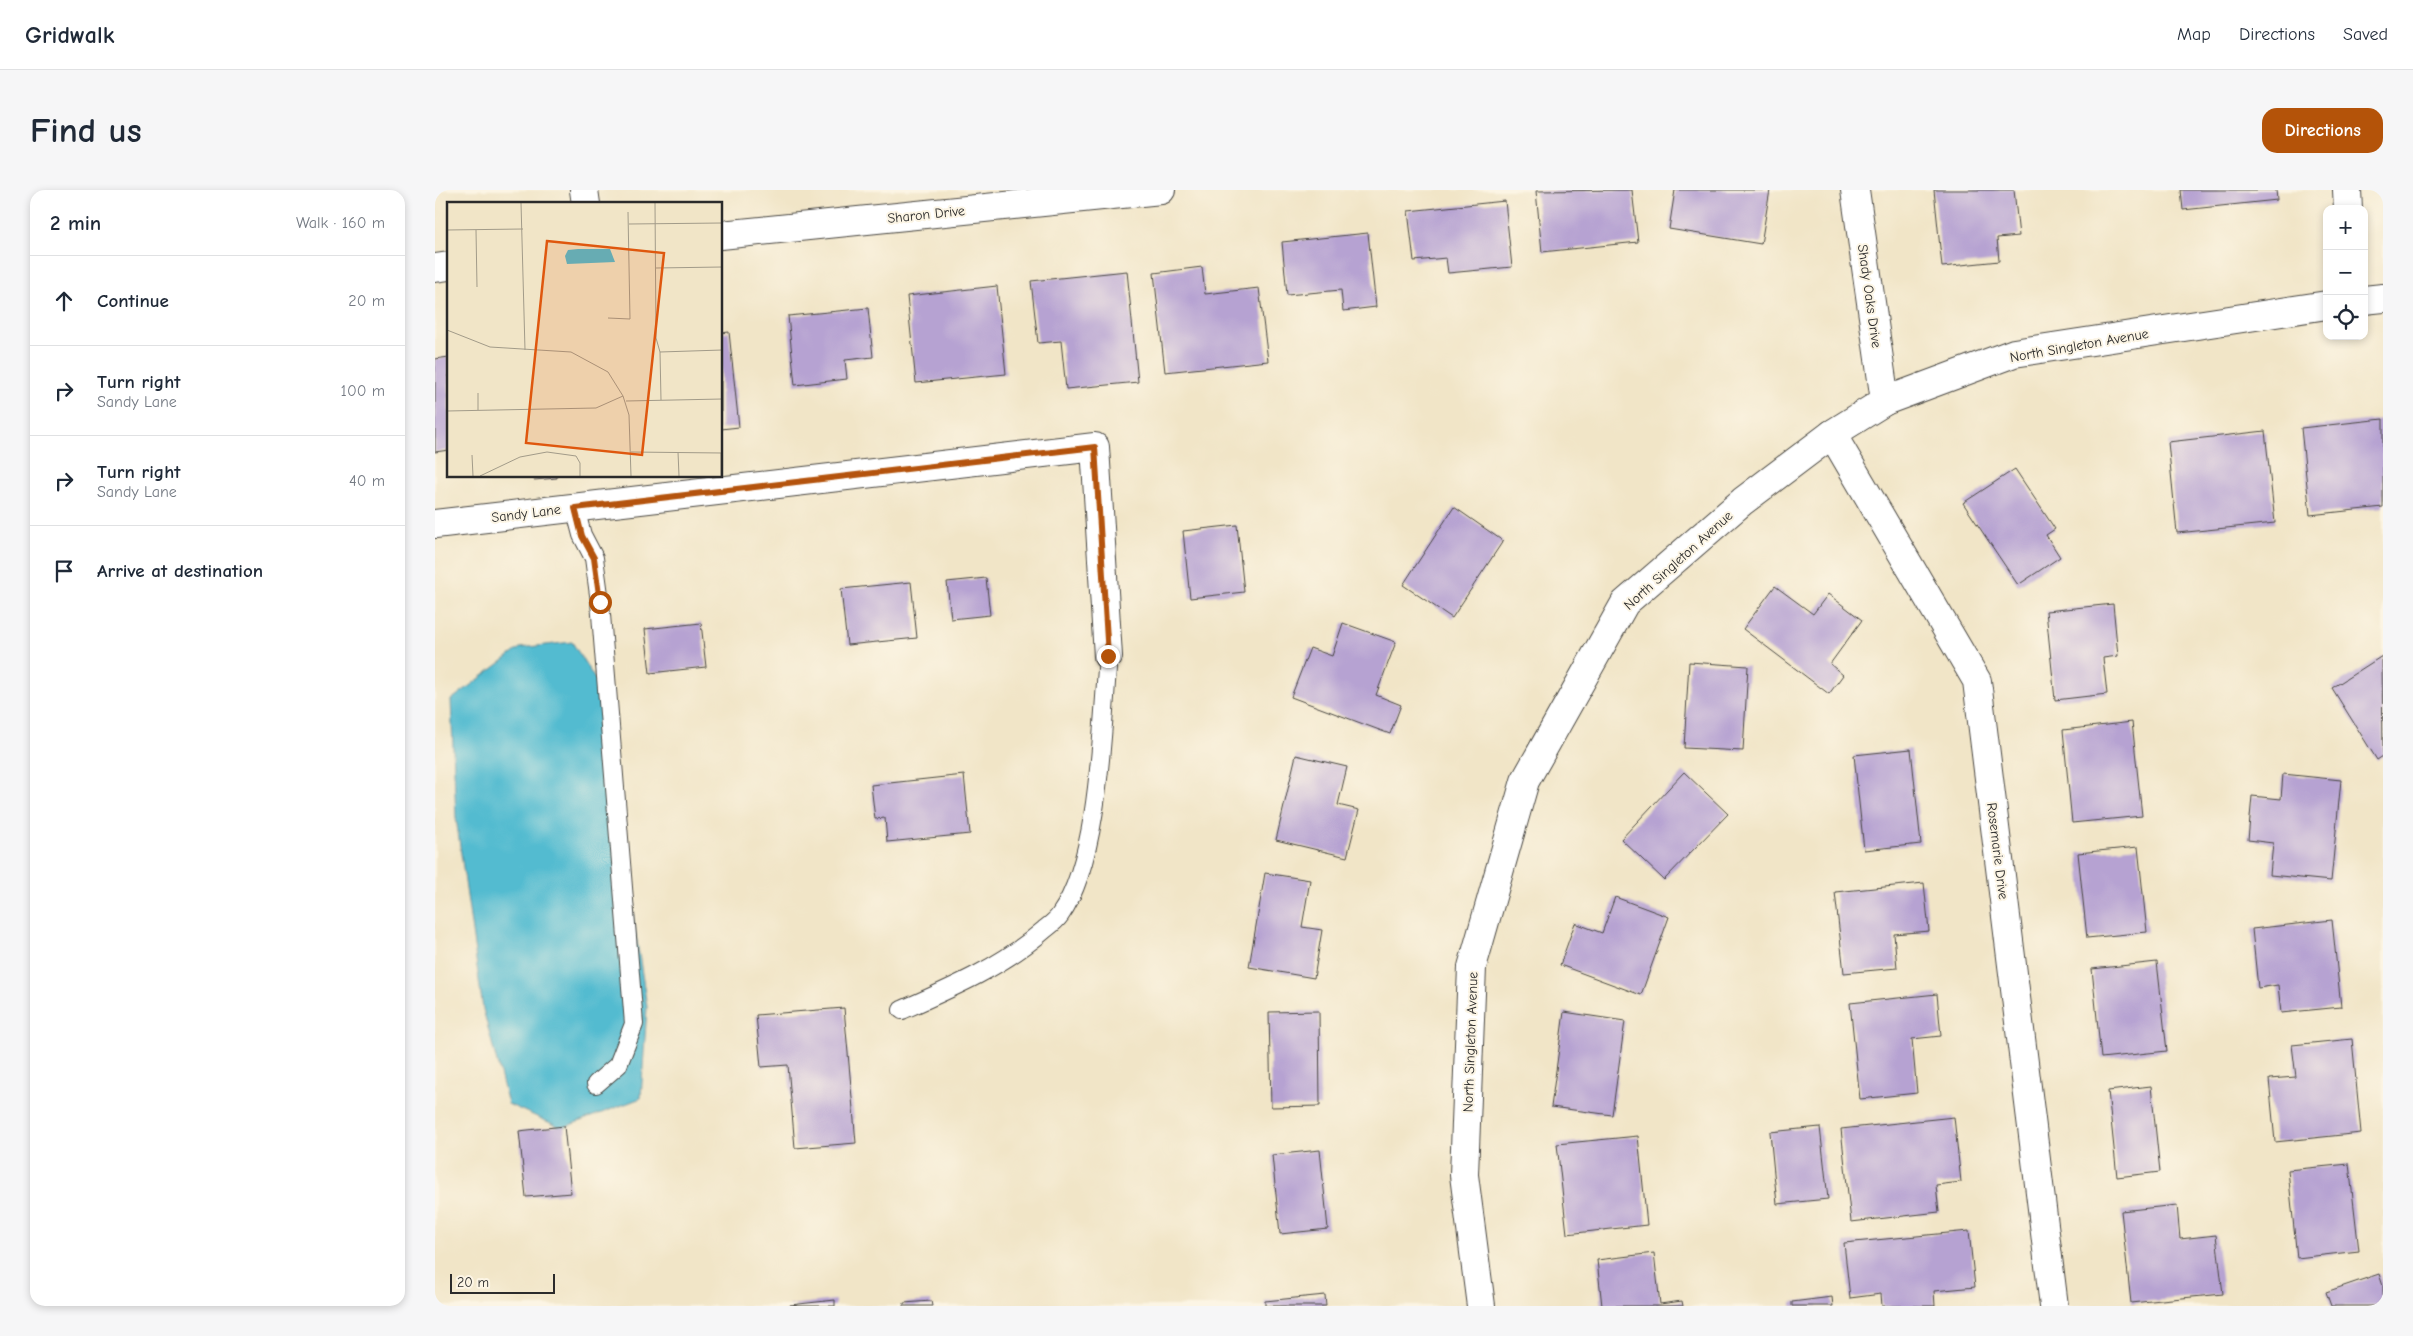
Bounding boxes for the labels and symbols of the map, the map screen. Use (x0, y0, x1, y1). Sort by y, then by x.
inset map (447, 202, 723, 478)
street label: Sharon Drive (887, 202, 966, 227)
street label: Shady Oaks Drive (1854, 243, 1885, 349)
street label: North Singleton Avenue (2008, 325, 2150, 366)
street label: Sandy Lane (490, 501, 562, 526)
street label: North Singleton Avenue (1620, 507, 1736, 614)
route start (589, 591, 612, 614)
route end (1097, 645, 1120, 668)
street label: Rosemarie Drive (1983, 802, 2012, 901)
street label: North Singleton Avenue (1460, 971, 1481, 1113)
scale bar (450, 1271, 555, 1294)

